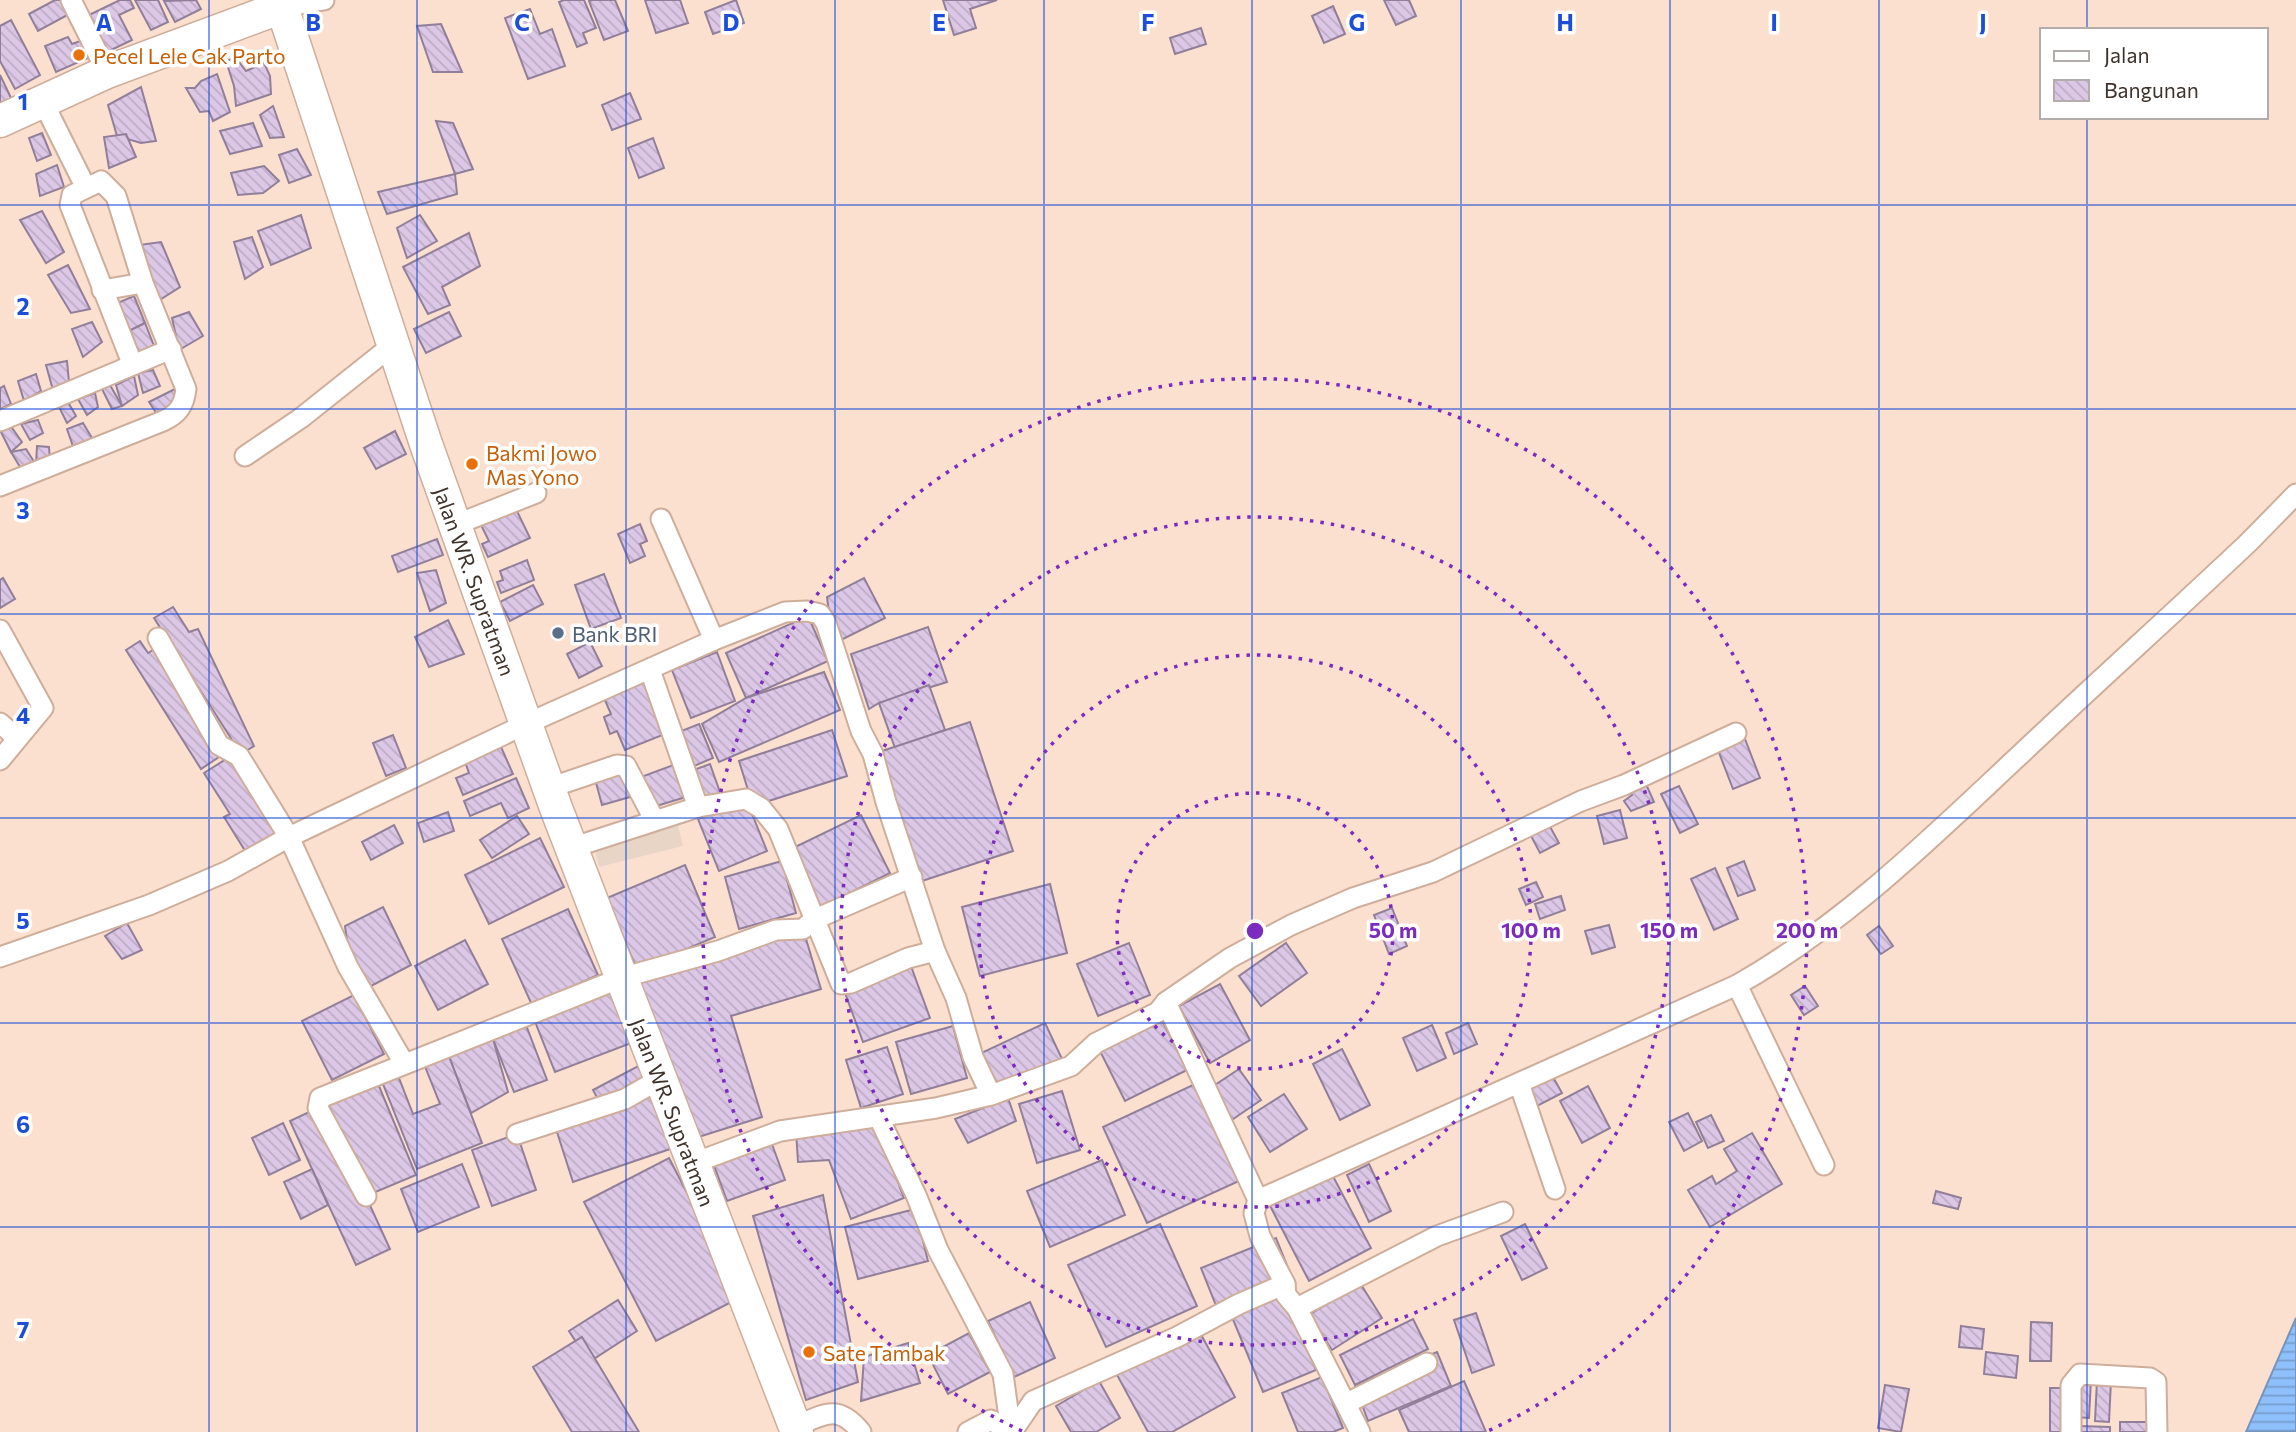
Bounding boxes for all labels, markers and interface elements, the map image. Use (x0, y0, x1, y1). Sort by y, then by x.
text: A (96, 8, 113, 36)
text: B (305, 8, 321, 36)
text: C (514, 8, 530, 36)
text: D (723, 8, 740, 36)
text: E (932, 8, 946, 36)
text: F (1141, 8, 1155, 36)
text: G (1349, 8, 1365, 36)
text: H (1556, 8, 1574, 36)
text: I (1770, 8, 1778, 36)
text: J (1979, 8, 1987, 36)
legend (2040, 28, 2268, 119)
text: Jalan (2104, 42, 2149, 67)
place label: Pecel Lele Cak Parto (93, 43, 286, 68)
marker: Pecel Lele Cak Parto (71, 47, 87, 63)
text: Bangunan (2104, 77, 2199, 102)
text: 1 (18, 87, 28, 115)
text: 2 (16, 292, 30, 320)
place label: Bakmi Jowo Mas Yono (486, 440, 597, 489)
marker: Bakmi Jowo Mas Yono (464, 456, 480, 472)
street label: Jalan WR. Supratman (429, 483, 521, 679)
text: 3 (16, 496, 30, 524)
place label: Bank BRI (572, 621, 657, 646)
marker: Bank BRI (550, 625, 566, 641)
text: 4 (16, 701, 30, 729)
text: 5 (16, 906, 30, 934)
text: 50 m (1369, 917, 1417, 942)
text: 100 m (1501, 917, 1561, 942)
text: 150 m (1640, 917, 1698, 942)
text: 200 m (1776, 917, 1838, 942)
centre of rings (1243, 919, 1267, 943)
street label: Jalan WR. Supratman (626, 1014, 720, 1210)
text: 6 (16, 1110, 30, 1138)
text: 7 (17, 1315, 29, 1343)
place label: Sate Tambak (823, 1340, 946, 1365)
marker: Sate Tambak (801, 1344, 817, 1360)

